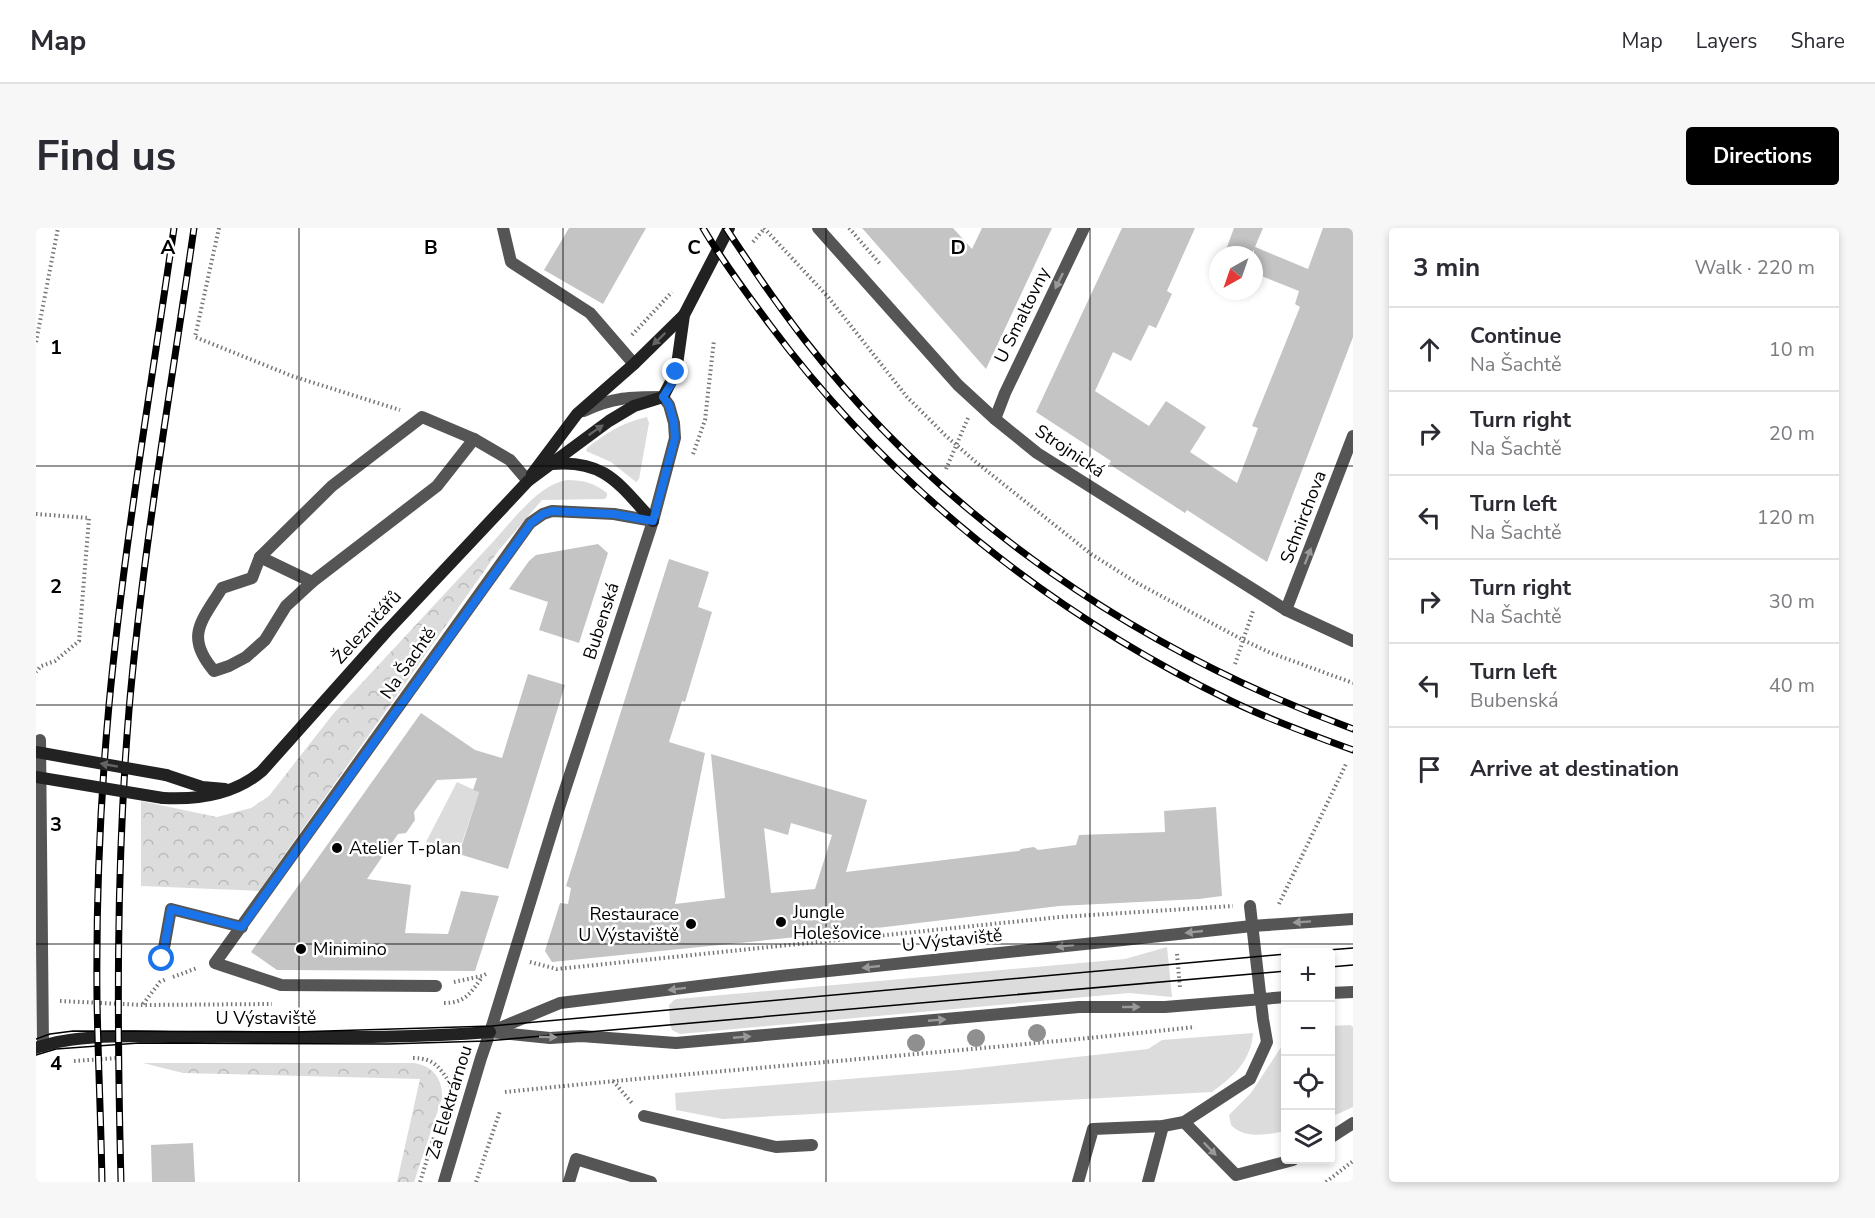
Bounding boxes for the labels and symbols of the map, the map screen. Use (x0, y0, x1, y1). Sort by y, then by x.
text: A (161, 234, 176, 261)
text: B (424, 234, 438, 261)
text: C (687, 234, 701, 261)
text: D (950, 234, 966, 261)
north arrow (1209, 246, 1263, 300)
street label: U Smaltovny (988, 262, 1056, 367)
one-way arrow (1054, 272, 1063, 289)
one-way arrow (653, 332, 667, 346)
text: 1 (50, 334, 62, 361)
route end (662, 358, 688, 384)
street label: Strojnická (1030, 419, 1110, 483)
one-way arrow (588, 424, 604, 436)
street label: Schnirchova (1274, 467, 1332, 567)
one-way arrow (1304, 547, 1313, 565)
text: 2 (50, 573, 62, 600)
street label: Bubenská (577, 579, 625, 663)
street label: Železničářů (327, 585, 407, 669)
street label: Na Šachtě (375, 622, 441, 704)
one-way arrow (99, 760, 118, 769)
text: 3 (50, 811, 62, 838)
place label: Atelier T-plan (349, 836, 461, 860)
marker: Atelier T-plan (330, 841, 344, 855)
place label: Jungle Holešovice (792, 900, 881, 945)
place label: Restaurace U Výstaviště (578, 902, 679, 947)
marker: Jungle Holešovice (774, 915, 788, 929)
marker: Restaurace U Výstaviště (684, 917, 698, 931)
one-way arrow (1293, 918, 1312, 927)
street label: U Výstaviště (901, 923, 1003, 957)
one-way arrow (1184, 928, 1203, 937)
place label: Minimino (313, 937, 387, 961)
one-way arrow (1055, 941, 1074, 951)
marker: Minimino (294, 942, 308, 956)
route start (148, 945, 174, 971)
one-way arrow (861, 962, 880, 972)
one-way arrow (668, 984, 687, 994)
one-way arrow (1121, 1002, 1140, 1012)
street label: U Výstaviště (216, 1006, 316, 1030)
one-way arrow (927, 1015, 946, 1025)
one-way arrow (538, 1032, 557, 1042)
one-way arrow (733, 1032, 752, 1042)
street label: Za Elektrárnou (420, 1042, 478, 1162)
text: 4 (50, 1050, 62, 1077)
one-way arrow (1203, 1141, 1217, 1155)

